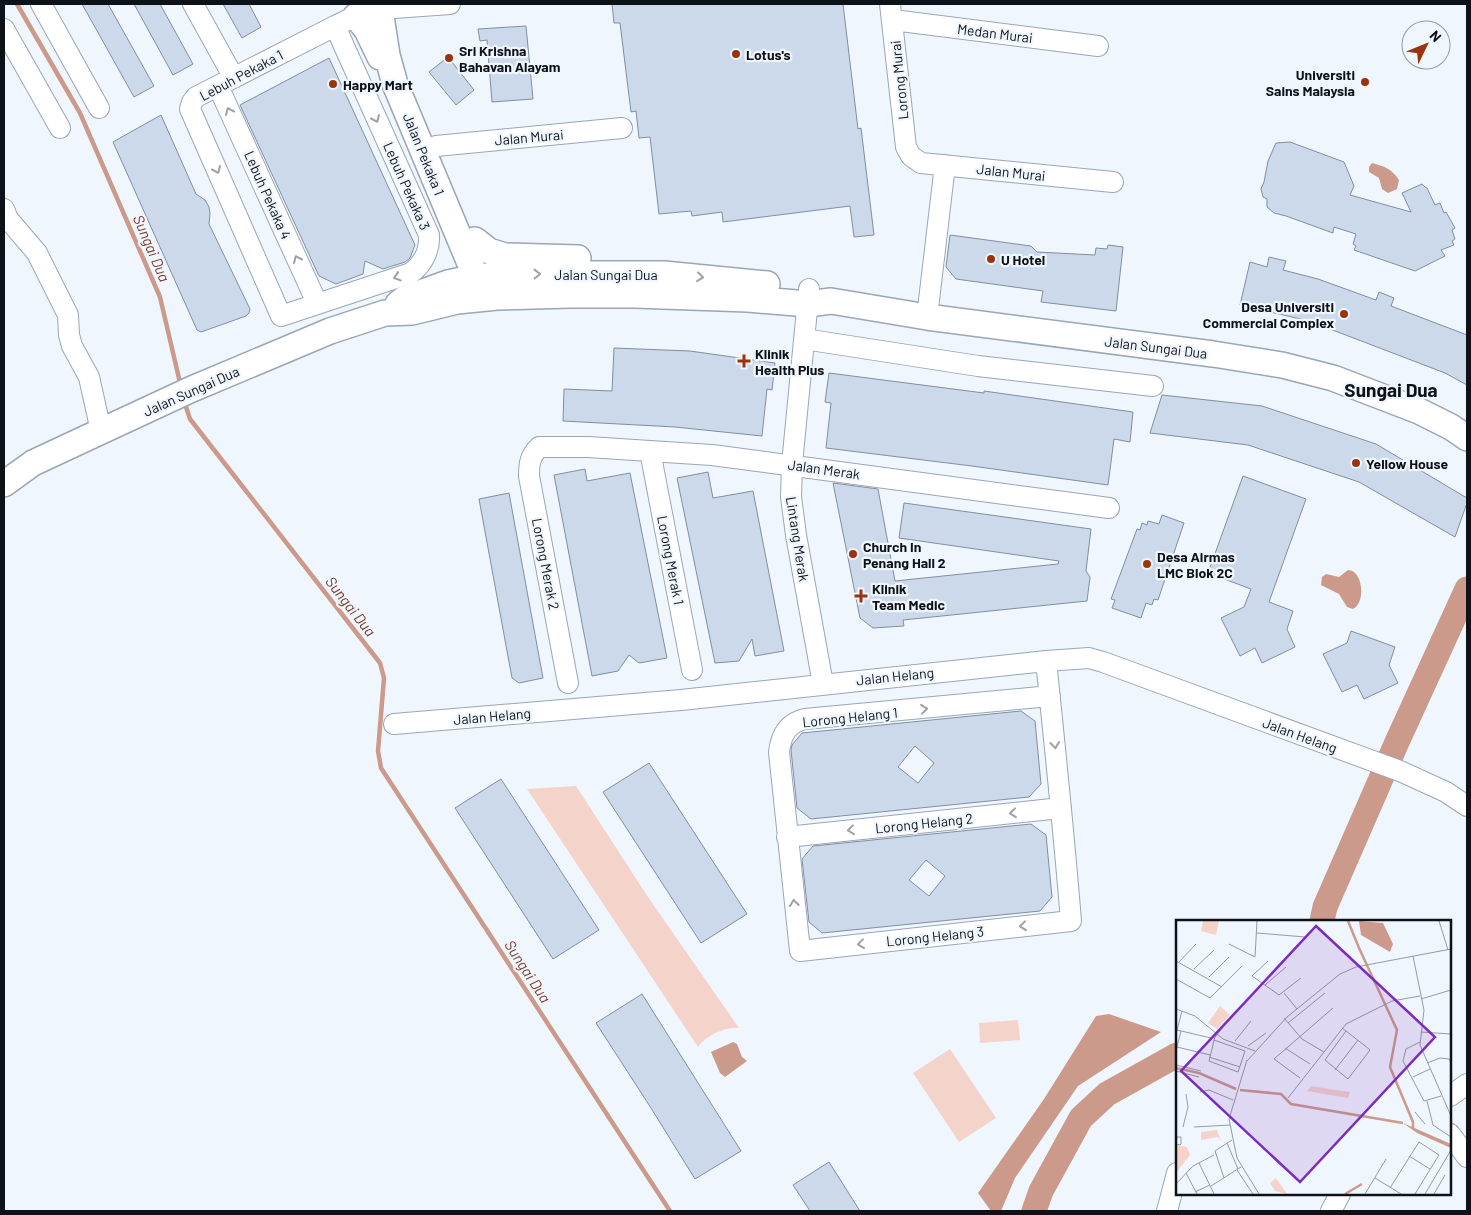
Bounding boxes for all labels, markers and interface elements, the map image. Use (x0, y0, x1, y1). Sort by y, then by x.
street label: Medan Murai (956, 20, 1034, 46)
north arrow (1401, 20, 1451, 70)
text: N (1426, 27, 1445, 45)
street label: Lorong Murai (886, 40, 912, 120)
place label: Sri Krishna Bahavan Alayam (459, 42, 561, 75)
street label: Lebuh Pekaka 1 (196, 46, 286, 104)
place label: Lotus's (746, 46, 791, 63)
marker: Lotus's (730, 48, 742, 60)
marker: Sri Krishna Bahavan Alayam (443, 52, 455, 64)
place label: Universiti Sains Malaysia (1266, 66, 1355, 99)
place label: Happy Mart (343, 76, 413, 93)
marker: Universiti Sains Malaysia (1359, 76, 1371, 88)
marker: Happy Mart (327, 78, 339, 90)
one-way arrow (225, 107, 236, 116)
street label: Jalan Pekaka 1 (400, 110, 448, 198)
one-way arrow (370, 114, 381, 123)
street label: Jalan Murai (494, 126, 564, 148)
street label: Lebuh Pekaka 3 (380, 139, 434, 233)
street label: Lebuh Pekaka 4 (241, 148, 295, 242)
street label: Jalan Murai (976, 160, 1046, 184)
one-way arrow (210, 165, 221, 174)
water label: Sungai Dua (130, 212, 174, 284)
place label: U Hotel (1001, 251, 1045, 268)
marker: U Hotel (985, 253, 997, 265)
one-way arrow (292, 255, 303, 264)
street label: Jalan Sungai Dua (554, 266, 658, 283)
one-way arrow (534, 269, 542, 279)
one-way arrow (393, 272, 402, 282)
one-way arrow (696, 272, 704, 283)
place label: Desa Universiti Commercial Complex (1203, 298, 1334, 331)
marker: Desa Universiti Commercial Complex (1338, 308, 1350, 320)
street label: Jalan Sungai Dua (1104, 332, 1208, 362)
place label: Klinik Health Plus (755, 345, 824, 378)
marker: Klinik Health Plus (737, 354, 751, 368)
street label: Jalan Sungai Dua (140, 362, 242, 420)
district label: Sungai Dua (1344, 378, 1438, 401)
place label: Yellow House (1366, 455, 1448, 472)
street label: Jalan Merak (787, 456, 861, 482)
marker: Yellow House (1350, 457, 1362, 469)
street label: Lintang Merak (783, 495, 813, 583)
street label: Lorong Merak 1 (654, 514, 688, 606)
street label: Lorong Merak 2 (529, 517, 563, 611)
place label: Church In Penang Hall 2 (863, 538, 946, 571)
marker: Church In Penang Hall 2 (847, 548, 859, 560)
place label: Desa Airmas LMC Blok 2C (1157, 548, 1235, 581)
marker: Desa Airmas LMC Blok 2C (1141, 558, 1153, 570)
water label: Sungai Dua (322, 572, 380, 640)
place label: Klinik Team Medic (872, 580, 946, 613)
marker: Klinik Team Medic (854, 589, 868, 603)
street label: Jalan Helang (855, 663, 935, 689)
street label: Jalan Helang (452, 704, 532, 728)
street label: Lorong Helang 1 (801, 704, 899, 730)
one-way arrow (920, 704, 928, 715)
street label: Jalan Helang (1260, 714, 1340, 756)
one-way arrow (1049, 741, 1060, 749)
one-way arrow (1008, 807, 1016, 818)
street label: Lorong Helang 2 (874, 809, 974, 837)
one-way arrow (847, 824, 855, 835)
one-way arrow (789, 898, 800, 906)
one-way arrow (1019, 920, 1027, 931)
inset map (1176, 920, 1451, 1195)
street label: Lorong Helang 3 (885, 922, 985, 950)
water label: Sungai Dua (501, 936, 555, 1006)
one-way arrow (857, 938, 865, 949)

